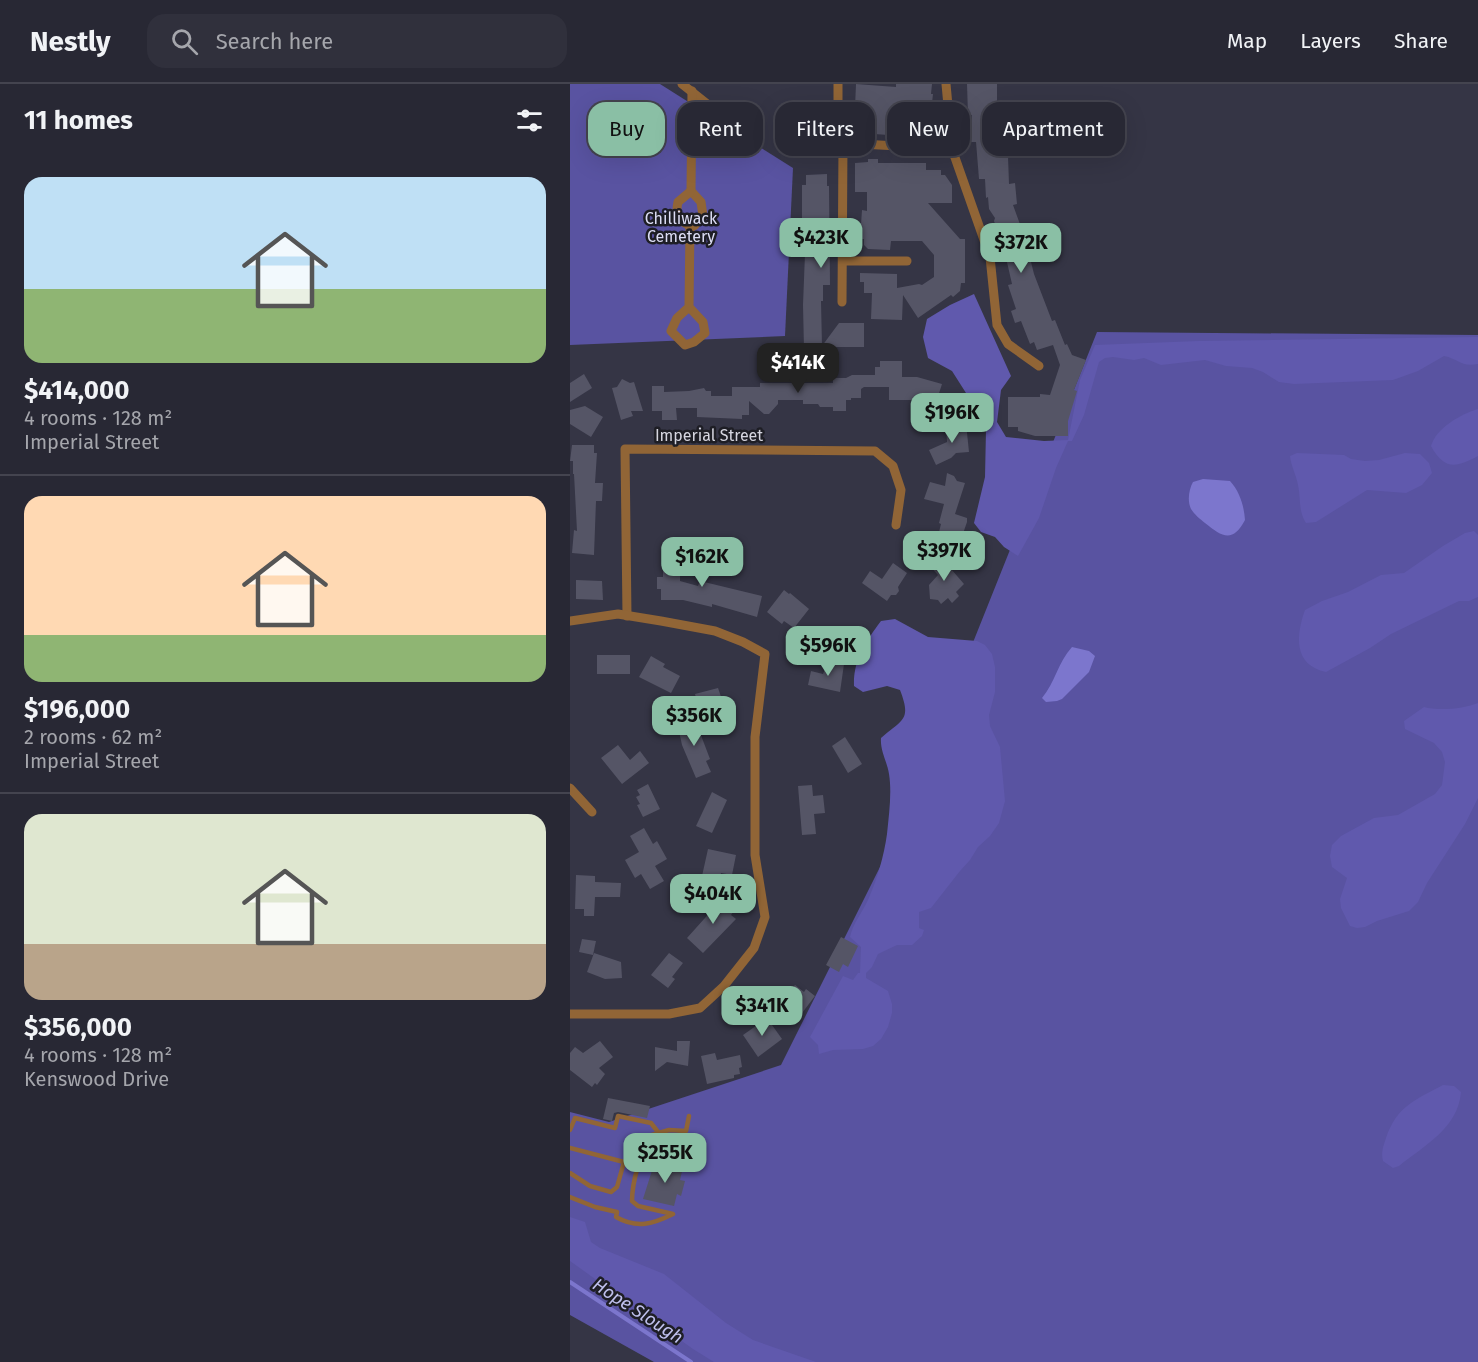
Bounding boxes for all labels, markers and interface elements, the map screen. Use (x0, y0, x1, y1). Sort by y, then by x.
search box (147, 14, 567, 68)
text: Nestly (30, 25, 111, 58)
icon: search (168, 25, 201, 58)
text: Search here (216, 28, 333, 55)
text: Map (1227, 28, 1267, 54)
text: Layers (1300, 28, 1361, 54)
text: Share (1394, 28, 1448, 54)
chip: Buy (588, 102, 665, 156)
chip: Rent (677, 102, 763, 156)
chip: Filters (775, 102, 875, 156)
chip: New (887, 102, 970, 156)
chip: Apartment (982, 102, 1125, 156)
icon: filters (513, 104, 546, 137)
text: 11 homes (24, 105, 133, 136)
park label: Chilliwack Cemetery (645, 209, 718, 246)
icon: home (231, 216, 339, 324)
pin: $423K (779, 218, 863, 269)
pin: $372K (979, 223, 1063, 274)
text: $423K (793, 225, 849, 249)
text: $372K (994, 230, 1048, 254)
pin: $414K (756, 343, 840, 394)
text: $414K (771, 350, 825, 374)
text: $414,000 (24, 375, 129, 406)
pin: $196K (910, 393, 994, 444)
text: $196K (925, 400, 979, 424)
text: 4 rooms · 128 m² (24, 406, 172, 430)
street label: Imperial Street (655, 426, 763, 445)
text: Imperial Street (24, 430, 159, 454)
pin: $397K (902, 531, 986, 582)
icon: home (231, 535, 339, 643)
pin: $162K (660, 537, 744, 588)
text: $397K (917, 538, 971, 562)
text: $162K (675, 544, 729, 568)
pin: $596K (786, 626, 870, 677)
text: $596K (800, 633, 856, 657)
text: $196,000 (24, 694, 130, 725)
pin: $356K (652, 696, 736, 747)
text: $356K (666, 703, 722, 727)
text: 2 rooms · 62 m² (24, 725, 162, 749)
text: Imperial Street (24, 749, 159, 773)
icon: home (231, 853, 339, 961)
pin: $404K (671, 874, 755, 925)
text: $404K (684, 881, 742, 905)
pin: $341K (720, 986, 804, 1037)
text: $341K (735, 993, 789, 1017)
text: $356,000 (24, 1012, 132, 1043)
text: 4 rooms · 128 m² (24, 1043, 172, 1067)
text: Kenswood Drive (24, 1067, 169, 1091)
pin: $255K (623, 1133, 707, 1184)
text: $255K (637, 1140, 693, 1164)
water label: Hope Slough (589, 1274, 687, 1348)

